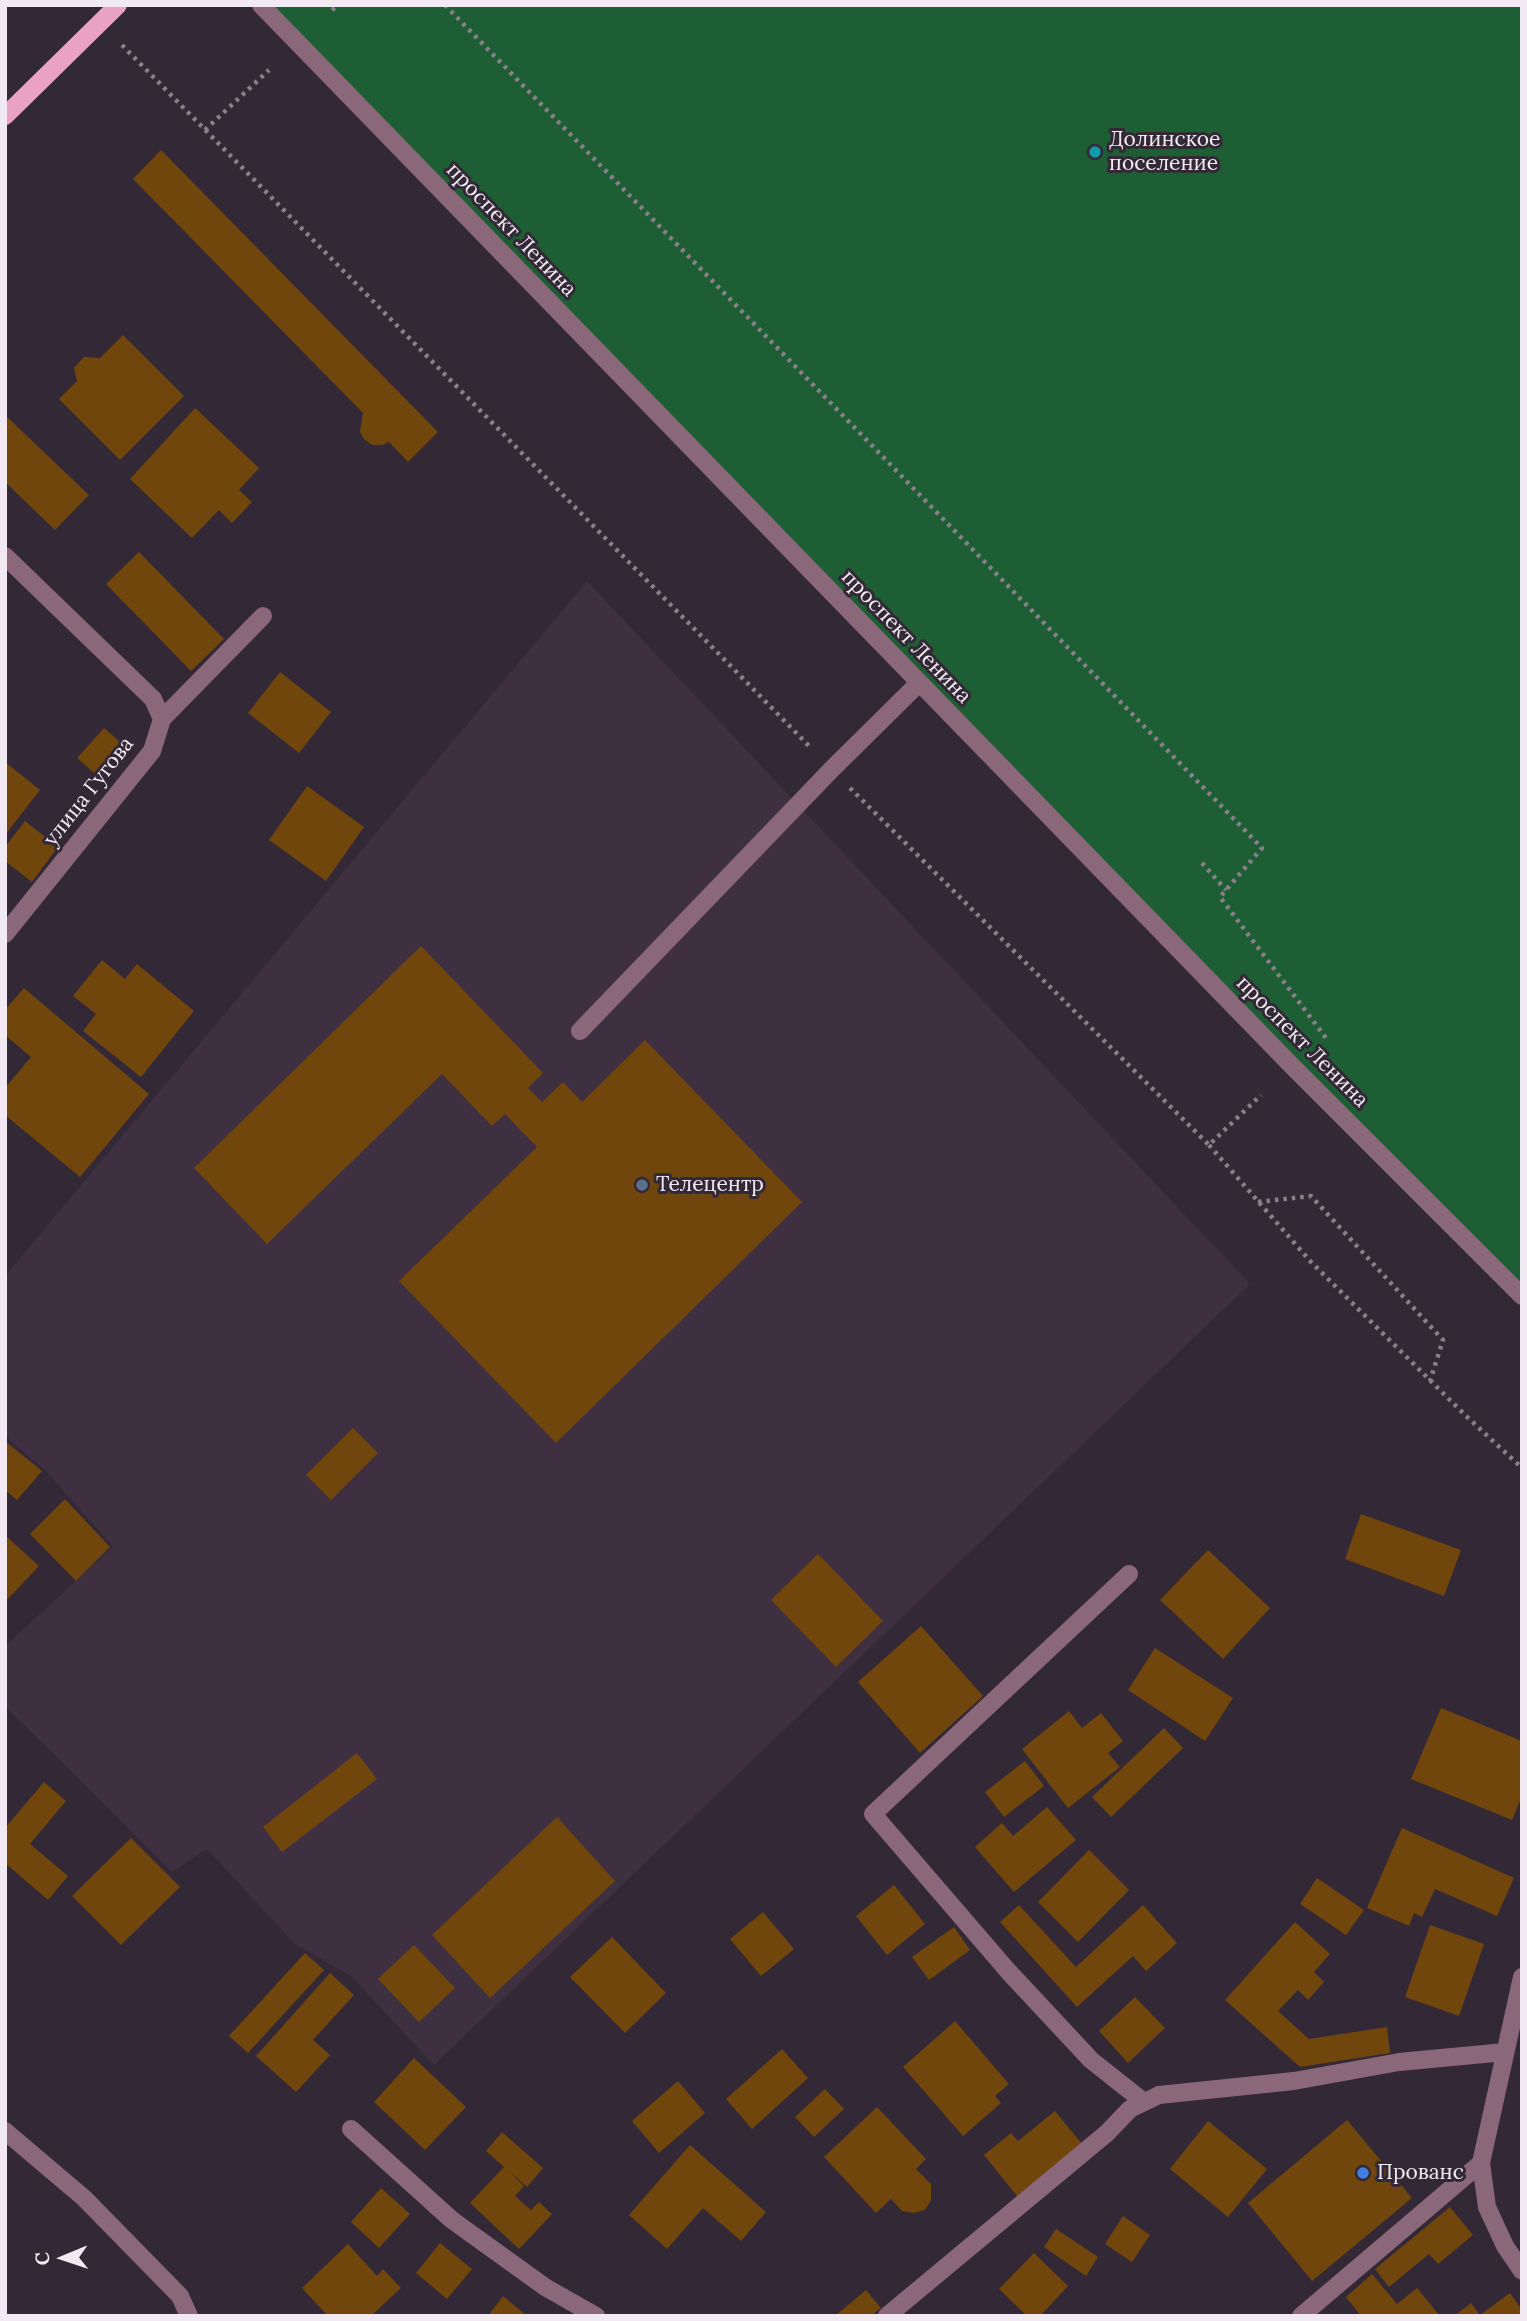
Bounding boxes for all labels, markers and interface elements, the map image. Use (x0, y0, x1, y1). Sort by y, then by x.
place label: Долинское поселение (1109, 127, 1220, 177)
marker: Долинское поселение (1087, 144, 1103, 160)
street label: проспект Ленина (441, 158, 581, 302)
street label: проспект Ленина (836, 565, 976, 709)
street label: улица Гугова (39, 732, 139, 852)
street label: проспект Ленина (1231, 971, 1373, 1113)
place label: Телецентр (656, 1172, 764, 1198)
marker: Телецентр (634, 1177, 650, 1193)
place label: Прованс (1377, 2160, 1464, 2186)
marker: Прованс (1355, 2165, 1371, 2181)
north arrow (28, 2223, 98, 2293)
text: С (30, 2252, 54, 2266)

